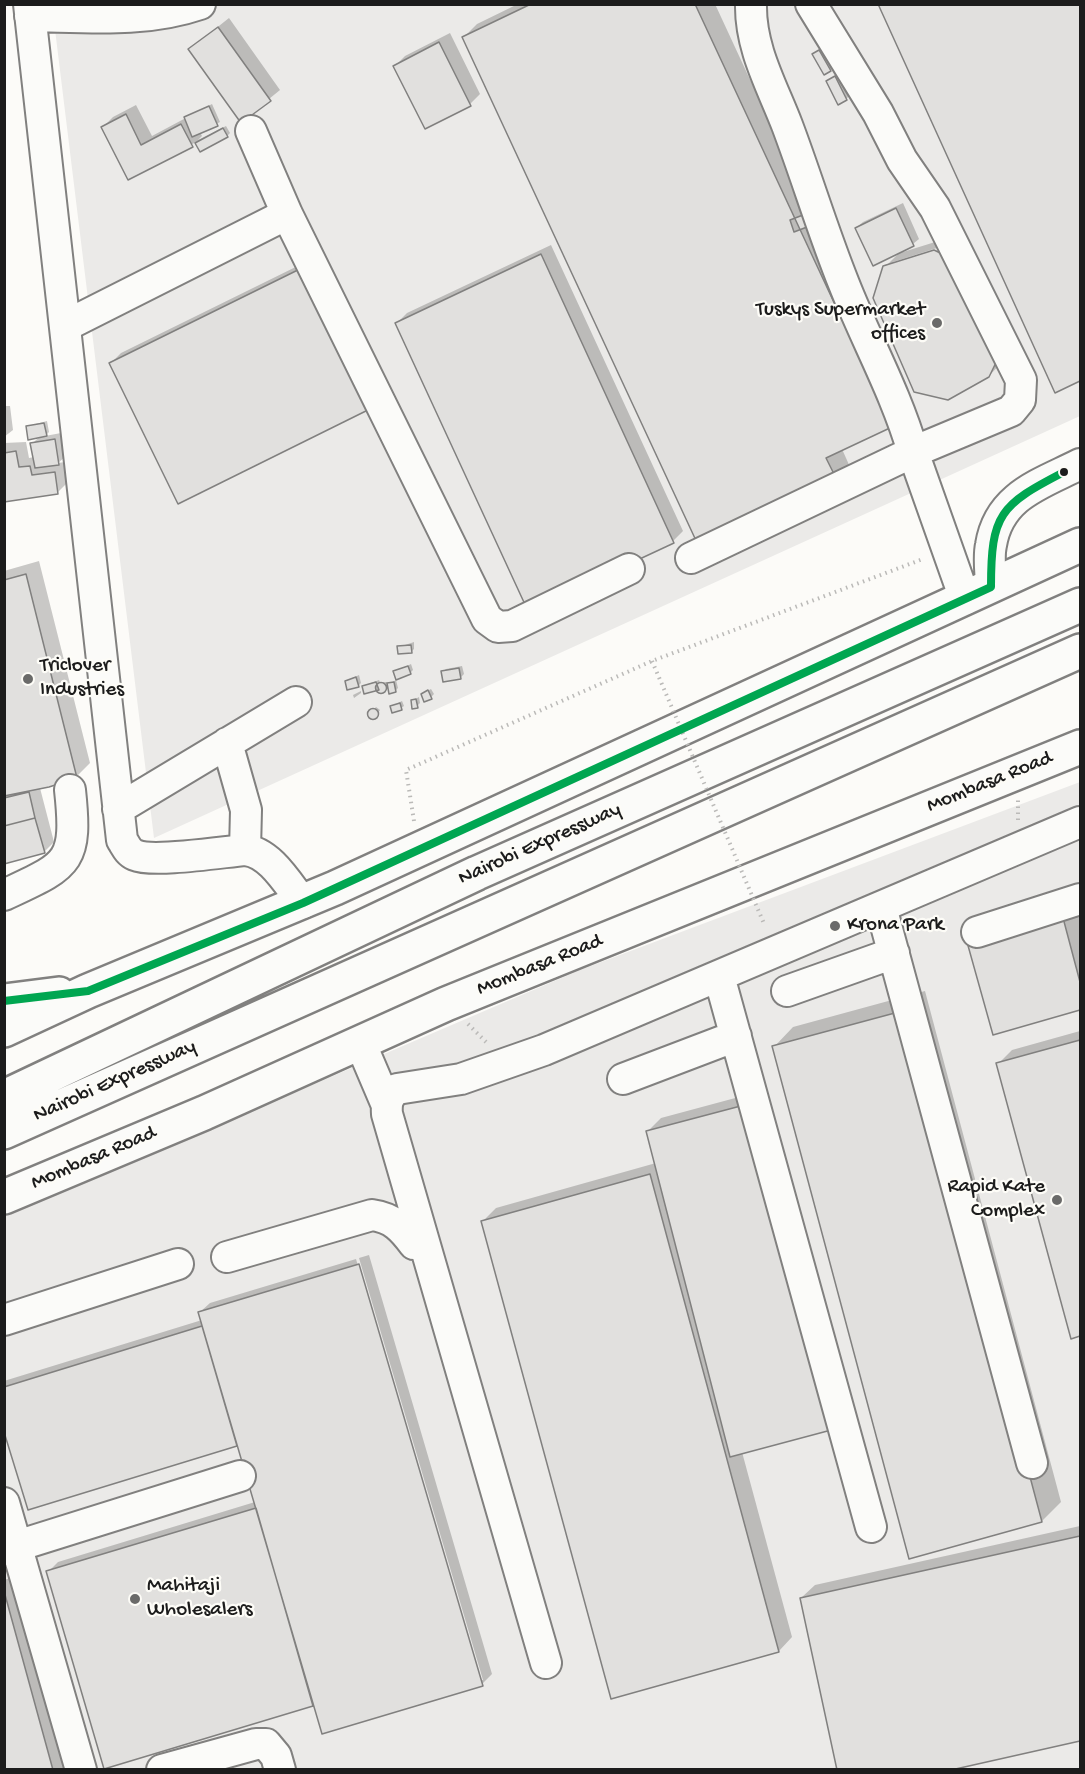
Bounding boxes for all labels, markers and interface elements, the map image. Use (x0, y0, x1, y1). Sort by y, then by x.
place label: Tuskys Supermarket offices (756, 298, 925, 348)
marker: Tuskys Supermarket offices (930, 316, 944, 330)
unlabelled marker (1058, 466, 1070, 478)
place label: Triclover Industries (40, 654, 124, 704)
marker: Triclover Industries (21, 672, 35, 686)
street label: Mombasa Road (923, 746, 1057, 820)
street label: Nairobi Expressway (455, 798, 625, 892)
place label: Krona Park (847, 913, 944, 939)
marker: Krona Park (828, 919, 842, 933)
street label: Mombasa Road (473, 929, 607, 1003)
street label: Nairobi Expressway (30, 1035, 200, 1129)
street label: Mombasa Road (28, 1121, 160, 1197)
place label: Rapid Kate Complex (948, 1175, 1045, 1225)
marker: Rapid Kate Complex (1050, 1193, 1064, 1207)
place label: Mahitaji Wholesalers (147, 1574, 253, 1624)
marker: Mahitaji Wholesalers (128, 1592, 142, 1606)

